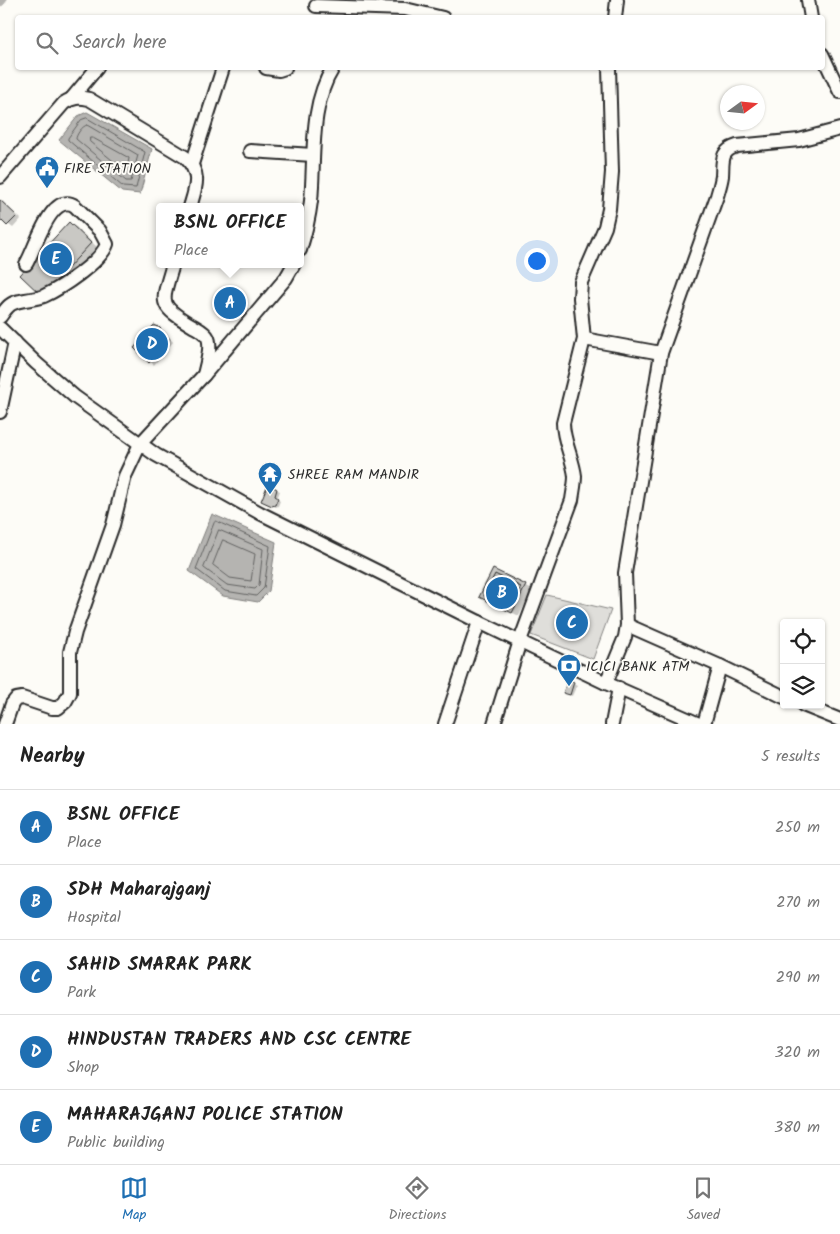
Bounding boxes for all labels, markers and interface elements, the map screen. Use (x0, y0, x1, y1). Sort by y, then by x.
search box (15, 15, 825, 70)
text: Search here (73, 28, 167, 58)
icon: search (33, 29, 61, 57)
north arrow (720, 85, 765, 130)
public building icon: FIRE STATION (34, 155, 60, 189)
place label: FIRE STATION (64, 158, 151, 180)
popup (156, 203, 304, 268)
text: BSNL OFFICE (174, 208, 286, 238)
text: Place (174, 238, 208, 263)
pin: E (40, 240, 72, 278)
your location (524, 248, 550, 274)
pin: A (214, 284, 246, 322)
pin: D (136, 325, 168, 363)
temple icon: SHREE RAM MANDIR (257, 461, 283, 495)
place label: SHREE RAM MANDIR (288, 464, 419, 486)
pin: B (486, 574, 518, 612)
pin: C (556, 604, 588, 642)
map controls (780, 619, 825, 709)
button: locate (780, 619, 825, 664)
bank icon: ICICI BANK ATM (556, 653, 582, 687)
place label: ICICI BANK ATM (586, 656, 689, 678)
button: layers (780, 664, 825, 709)
text: Nearby (20, 740, 85, 773)
text: 5 results (761, 744, 820, 769)
text: BSNL OFFICE (67, 800, 179, 830)
text: A (31, 815, 41, 840)
text: 250 m (775, 815, 820, 840)
text: Place (67, 830, 101, 855)
text: SDH Maharajganj (67, 875, 210, 905)
text: B (31, 890, 41, 915)
text: 270 m (776, 890, 820, 915)
text: Hospital (67, 905, 121, 930)
text: SAHID SMARAK PARK (67, 950, 252, 980)
text: C (31, 965, 41, 990)
text: 290 m (776, 965, 820, 990)
text: Park (67, 980, 96, 1005)
text: HINDUSTAN TRADERS AND CSC CENTRE (67, 1025, 411, 1055)
text: D (31, 1040, 41, 1065)
text: 320 m (774, 1040, 820, 1065)
text: Shop (67, 1055, 99, 1080)
text: MAHARAJGANJ POLICE STATION (67, 1100, 343, 1130)
text: E (32, 1115, 40, 1140)
text: 380 m (774, 1115, 820, 1140)
text: Public building (67, 1130, 165, 1155)
tab: Map (120, 1174, 148, 1226)
tab: Directions (388, 1174, 446, 1226)
tab: Saved (687, 1174, 720, 1226)

